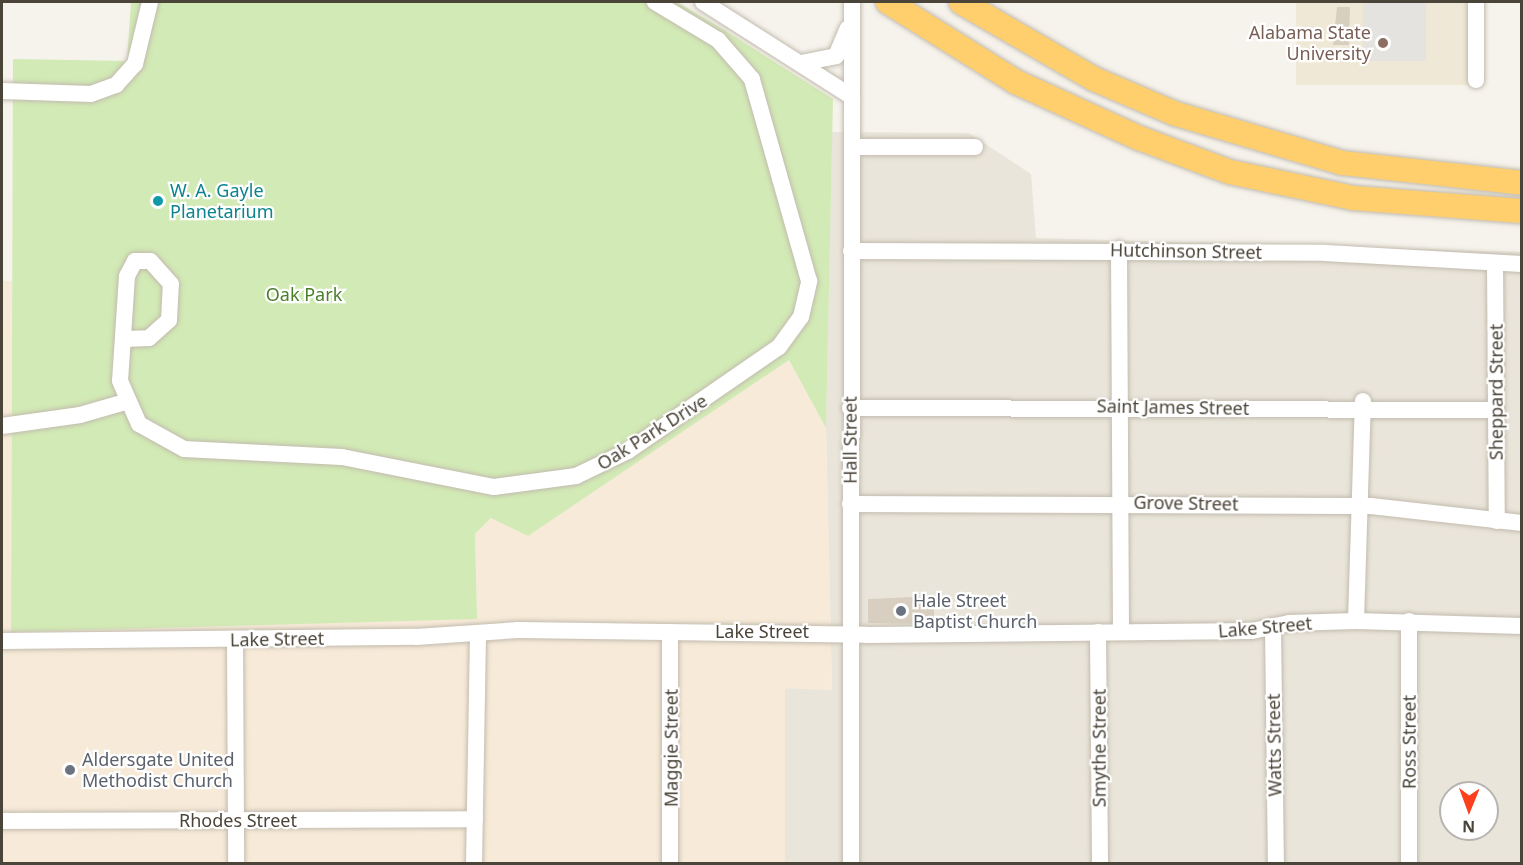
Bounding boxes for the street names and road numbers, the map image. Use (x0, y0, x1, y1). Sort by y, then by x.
street label: Hutchinson Street (1110, 239, 1262, 263)
street label: Sheppard Street (1485, 324, 1507, 460)
street label: Oak Park Drive (593, 390, 711, 474)
street label: Saint James Street (1097, 395, 1249, 419)
street label: Hall Street (839, 396, 861, 484)
street label: Grove Street (1133, 491, 1239, 515)
street label: Lake Street (1217, 612, 1313, 642)
street label: Lake Street (715, 620, 809, 642)
street label: Lake Street (230, 627, 324, 651)
street label: Maggie Street (660, 689, 682, 807)
street label: Smythe Street (1088, 689, 1110, 807)
street label: Watts Street (1262, 693, 1286, 797)
street label: Ross Street (1398, 695, 1420, 789)
street label: Rhodes Street (179, 809, 297, 831)

